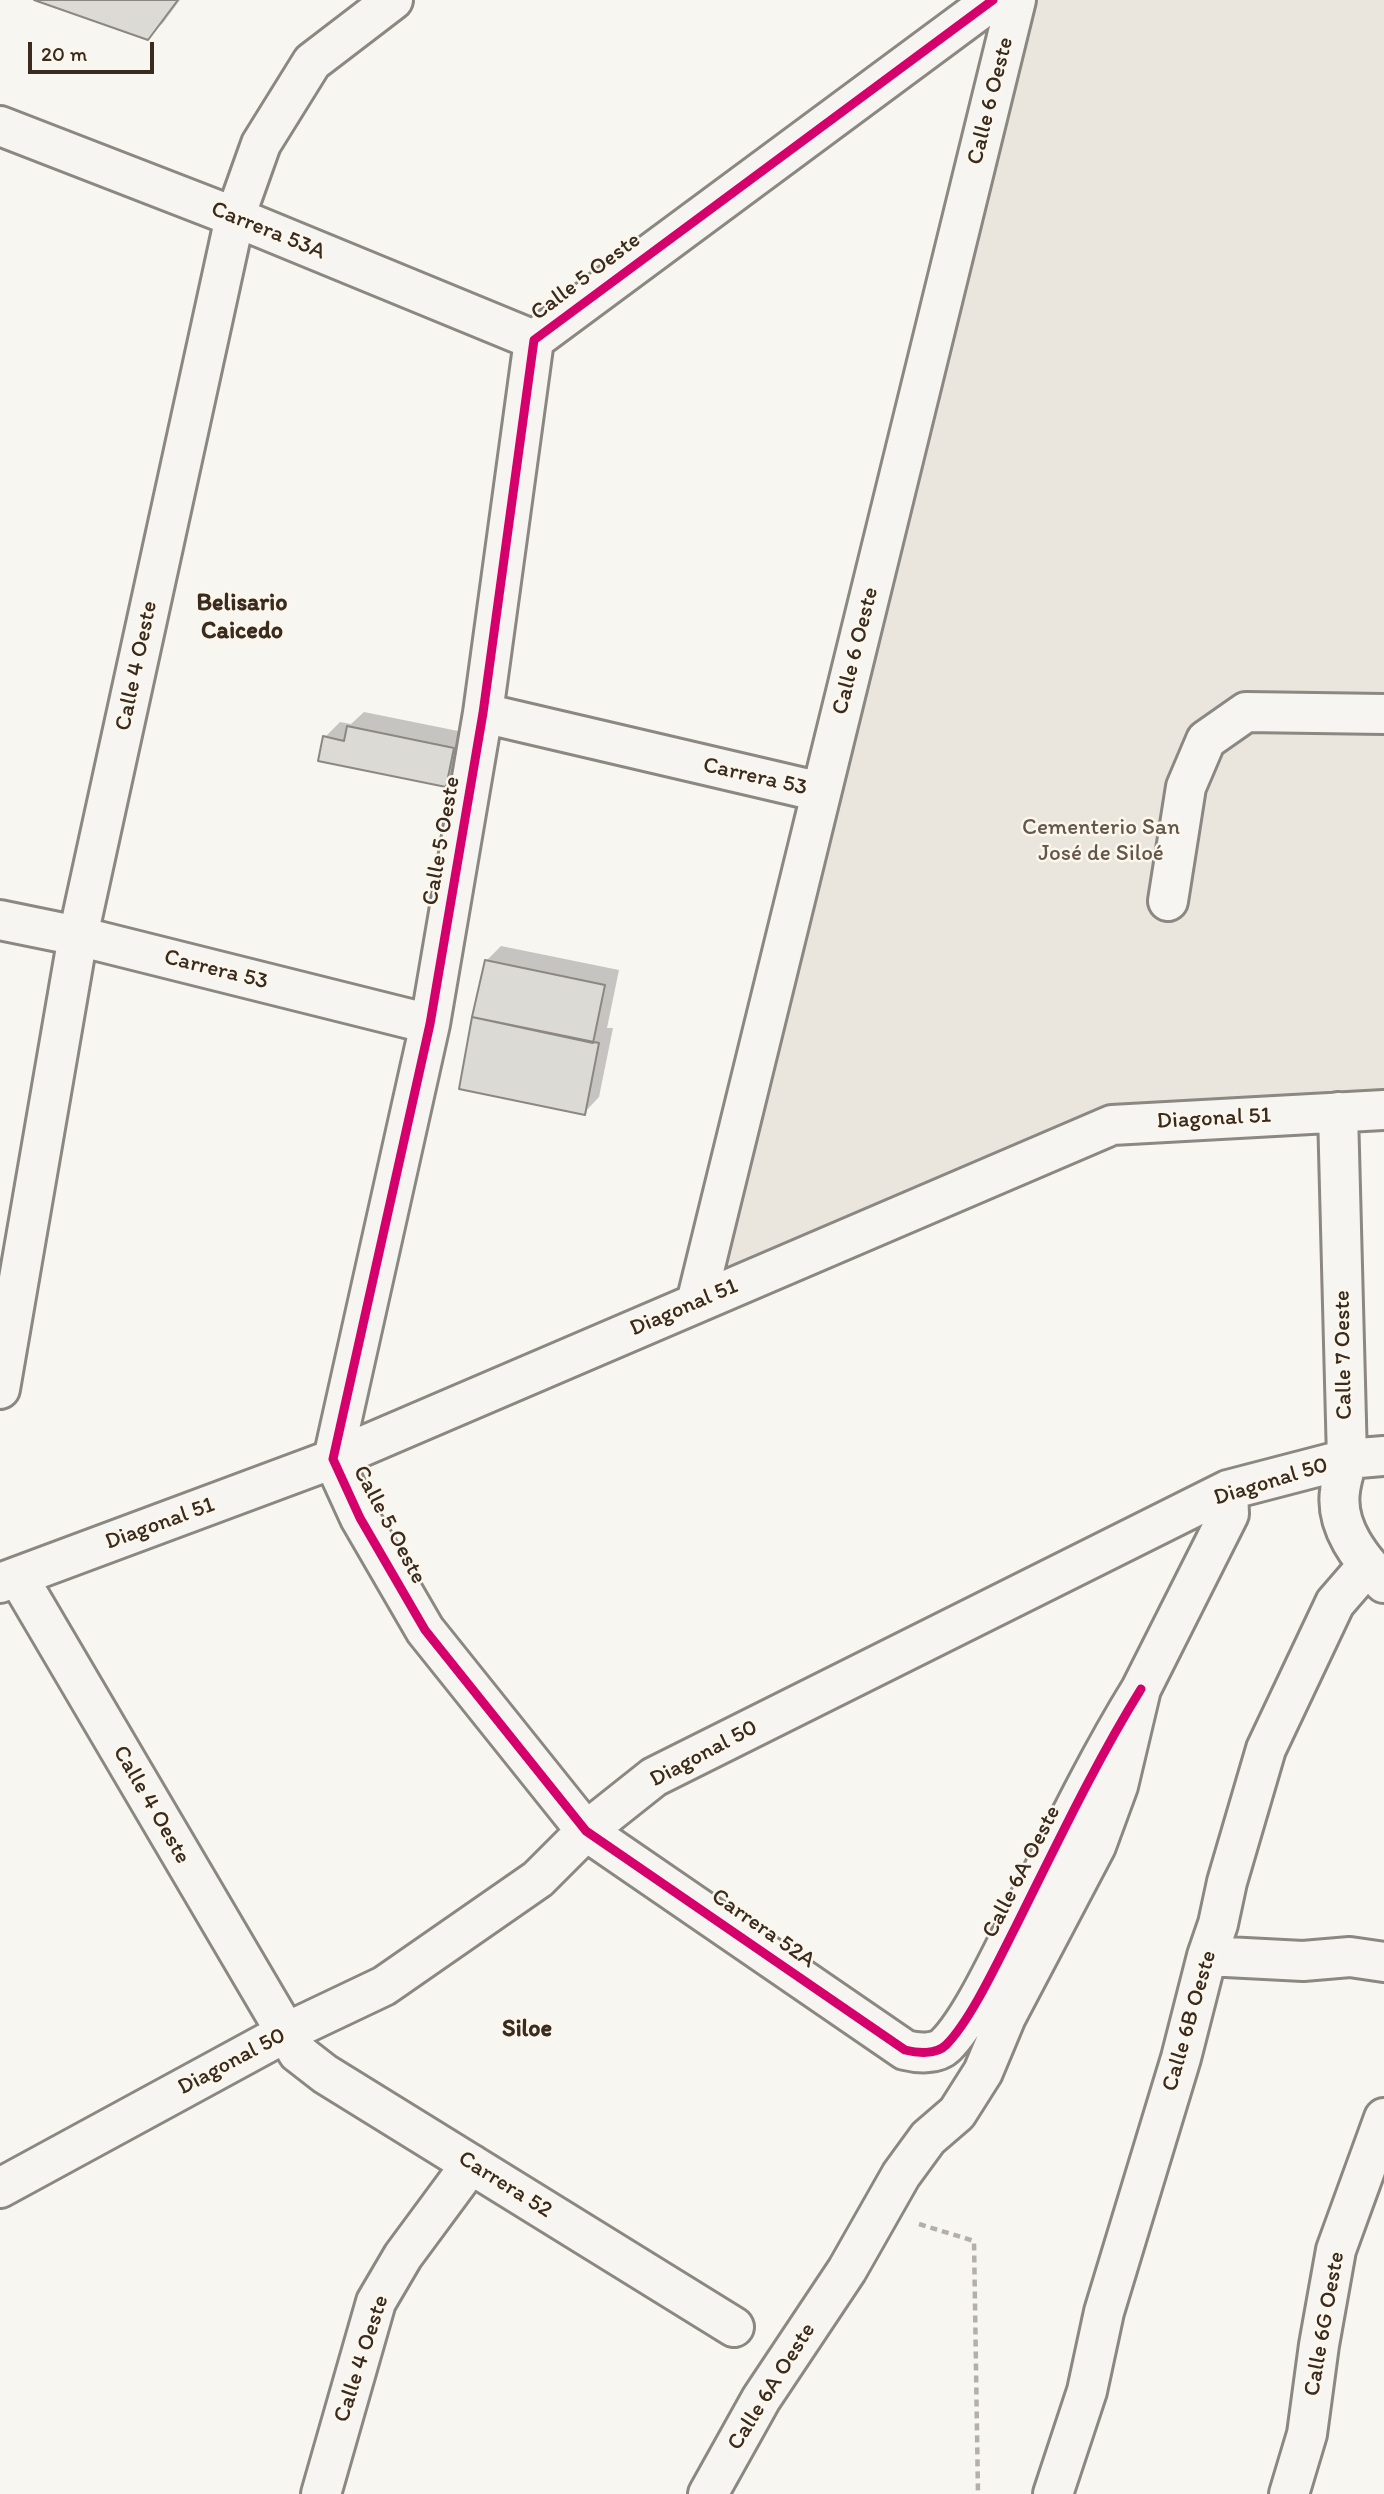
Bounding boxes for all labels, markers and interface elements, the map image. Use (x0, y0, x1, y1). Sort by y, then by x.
scale bar (32, 28, 158, 72)
street label: Calle 6 Oeste (962, 34, 1020, 168)
text: 20 m (41, 41, 87, 66)
street label: Carrera 53A (207, 196, 329, 266)
street label: Calle 5 Oeste (526, 227, 646, 327)
street label: Calle 6 Oeste (827, 584, 885, 718)
district label: Belisario Caicedo (197, 590, 287, 646)
street label: Calle 4 Oeste (110, 599, 164, 733)
street label: Carrera 53 (700, 752, 810, 802)
street label: Calle 5 Oeste (417, 774, 467, 908)
park label: Cementerio San José de Siloé (1022, 814, 1180, 868)
street label: Carrera 53 (161, 944, 271, 996)
street label: Diagonal 51 (1156, 1102, 1272, 1136)
street label: Diagonal 51 (626, 1273, 742, 1343)
street label: Calle 7 Oeste (1329, 1290, 1359, 1420)
street label: Diagonal 50 (1211, 1452, 1331, 1512)
street label: Calle 5 Oeste (346, 1461, 432, 1589)
street label: Diagonal 51 (101, 1491, 219, 1557)
street label: Diagonal 50 (645, 1714, 763, 1794)
street label: Calle 4 Oeste (106, 1741, 196, 1869)
street label: Calle 6A Oeste (977, 1801, 1067, 1943)
street label: Carrera 52A (706, 1883, 820, 1975)
street label: Calle 6B Oeste (1157, 1947, 1223, 2095)
district label: Siloe (502, 2016, 552, 2044)
street label: Diagonal 50 (173, 2022, 291, 2102)
street label: Carrera 52 (453, 2145, 557, 2225)
street label: Calle 6G Oeste (1299, 2250, 1351, 2398)
street label: Calle 4 Oeste (328, 2292, 396, 2426)
street label: Calle 6A Oeste (722, 2318, 822, 2456)

